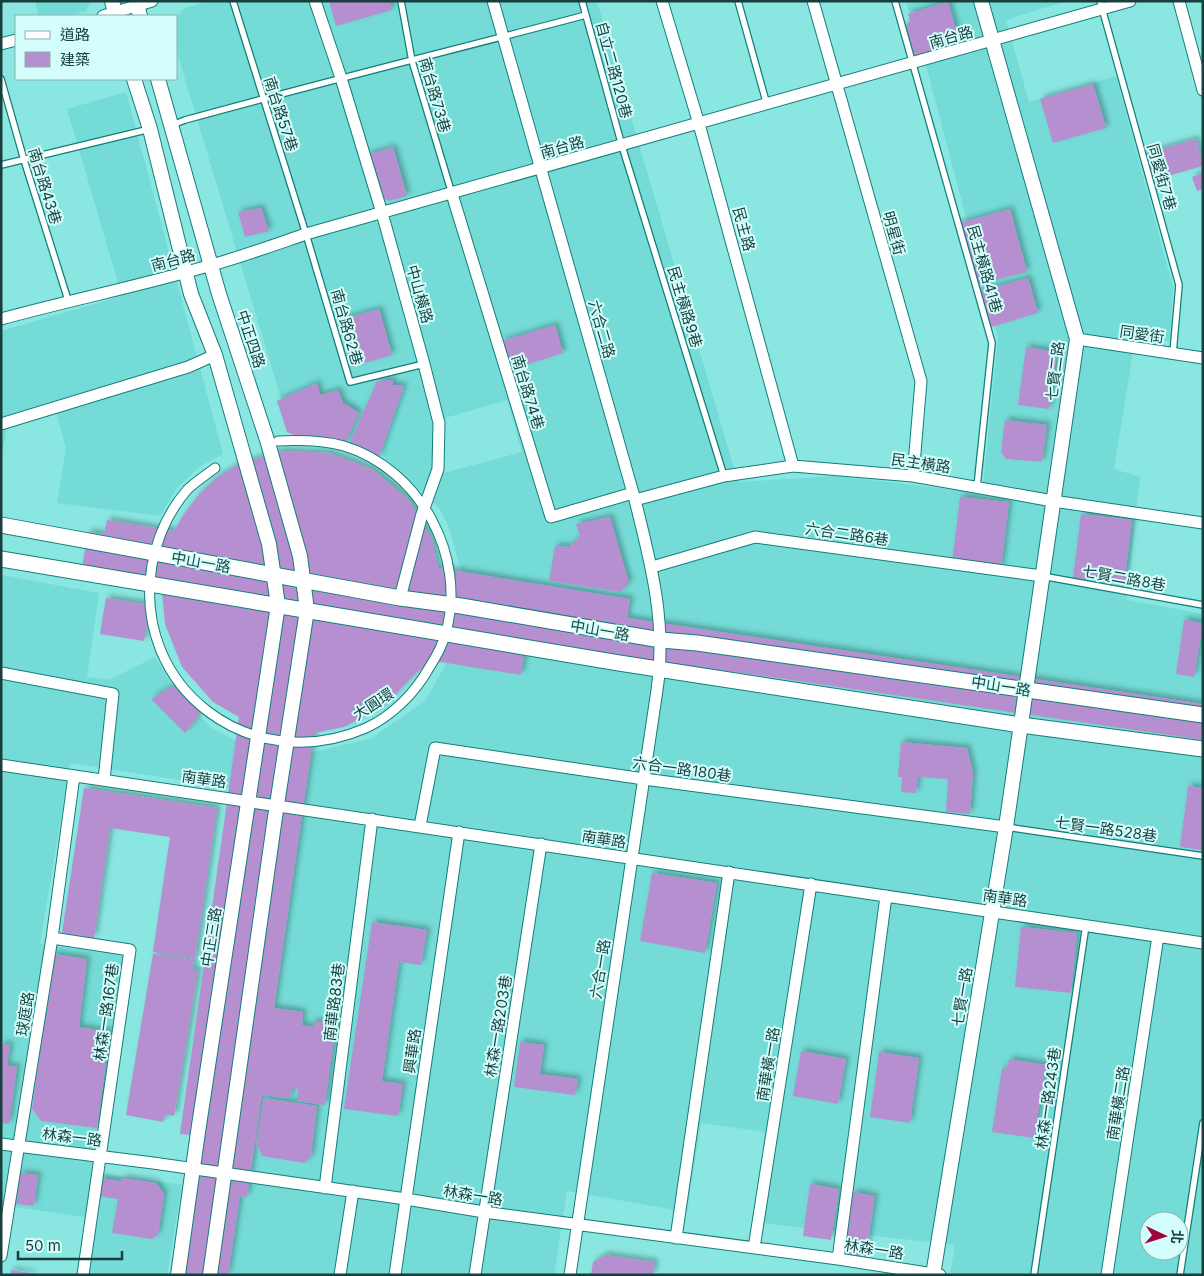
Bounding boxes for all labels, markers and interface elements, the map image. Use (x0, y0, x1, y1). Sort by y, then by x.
legend (15, 15, 178, 80)
street label: 自立二路120巷 (592, 19, 636, 121)
street label: 南台路 (927, 22, 975, 52)
text: 道路 (60, 25, 90, 44)
text: 建築 (60, 50, 90, 69)
street label: 南台路73巷 (415, 55, 455, 135)
street label: 南台路57巷 (260, 74, 302, 154)
street label: 南台路 (538, 132, 586, 162)
street label: 同愛街7巷 (1143, 141, 1181, 213)
street label: 南台路43巷 (24, 145, 66, 227)
street label: 民主路 (729, 205, 759, 253)
street label: 明星街 (879, 209, 909, 257)
street label: 民主橫路41巷 (963, 223, 1007, 315)
street label: 南台路 (149, 245, 197, 275)
street label: 中山橫路 (403, 263, 437, 325)
street label: 民主橫路9巷 (664, 264, 706, 350)
street label: 南台路62巷 (327, 287, 367, 367)
street label: 六合二路 (585, 298, 619, 360)
street label: 中正四路 (233, 308, 269, 370)
street label: 同愛街 (1118, 321, 1166, 347)
street label: 七賢二路 (1042, 340, 1068, 402)
street label: 南台路74巷 (508, 352, 548, 432)
street label: 民主橫路 (890, 449, 952, 477)
street label: 六合二路6巷 (804, 519, 890, 549)
street label: 中山一路 (170, 547, 232, 577)
street label: 七賢二路8巷 (1081, 561, 1167, 595)
street label: 中山一路 (569, 615, 631, 645)
street label: 中山一路 (970, 672, 1032, 700)
street label: 大圓環 (349, 684, 397, 724)
street label: 六合一路180巷 (631, 753, 733, 785)
street label: 南華路 (180, 766, 228, 792)
street label: 七賢一路528巷 (1054, 812, 1158, 846)
street label: 南華路 (580, 826, 628, 852)
street label: 南華路 (981, 885, 1029, 911)
street label: 中正三路 (197, 906, 225, 968)
street label: 六合一路 (586, 938, 614, 1000)
street label: 林森一路167巷 (90, 962, 122, 1062)
street label: 南華路83巷 (320, 962, 348, 1042)
street label: 七賢一路 (948, 966, 976, 1028)
street label: 林森一路203巷 (481, 974, 515, 1078)
street label: 球庭路 (12, 990, 38, 1038)
street label: 南華橫一路 (753, 1025, 783, 1103)
street label: 興華路 (399, 1027, 425, 1075)
street label: 林森一路243巷 (1031, 1046, 1065, 1150)
street label: 南華橫二路 (1103, 1064, 1133, 1142)
street label: 林森一路 (41, 1124, 103, 1150)
street label: 林森一路 (442, 1181, 504, 1209)
north arrow (1139, 1211, 1189, 1261)
scale bar (18, 1228, 121, 1260)
text: 北 (1168, 1229, 1186, 1245)
street label: 林森一路 (843, 1235, 905, 1263)
text: 50 m (25, 1236, 61, 1255)

